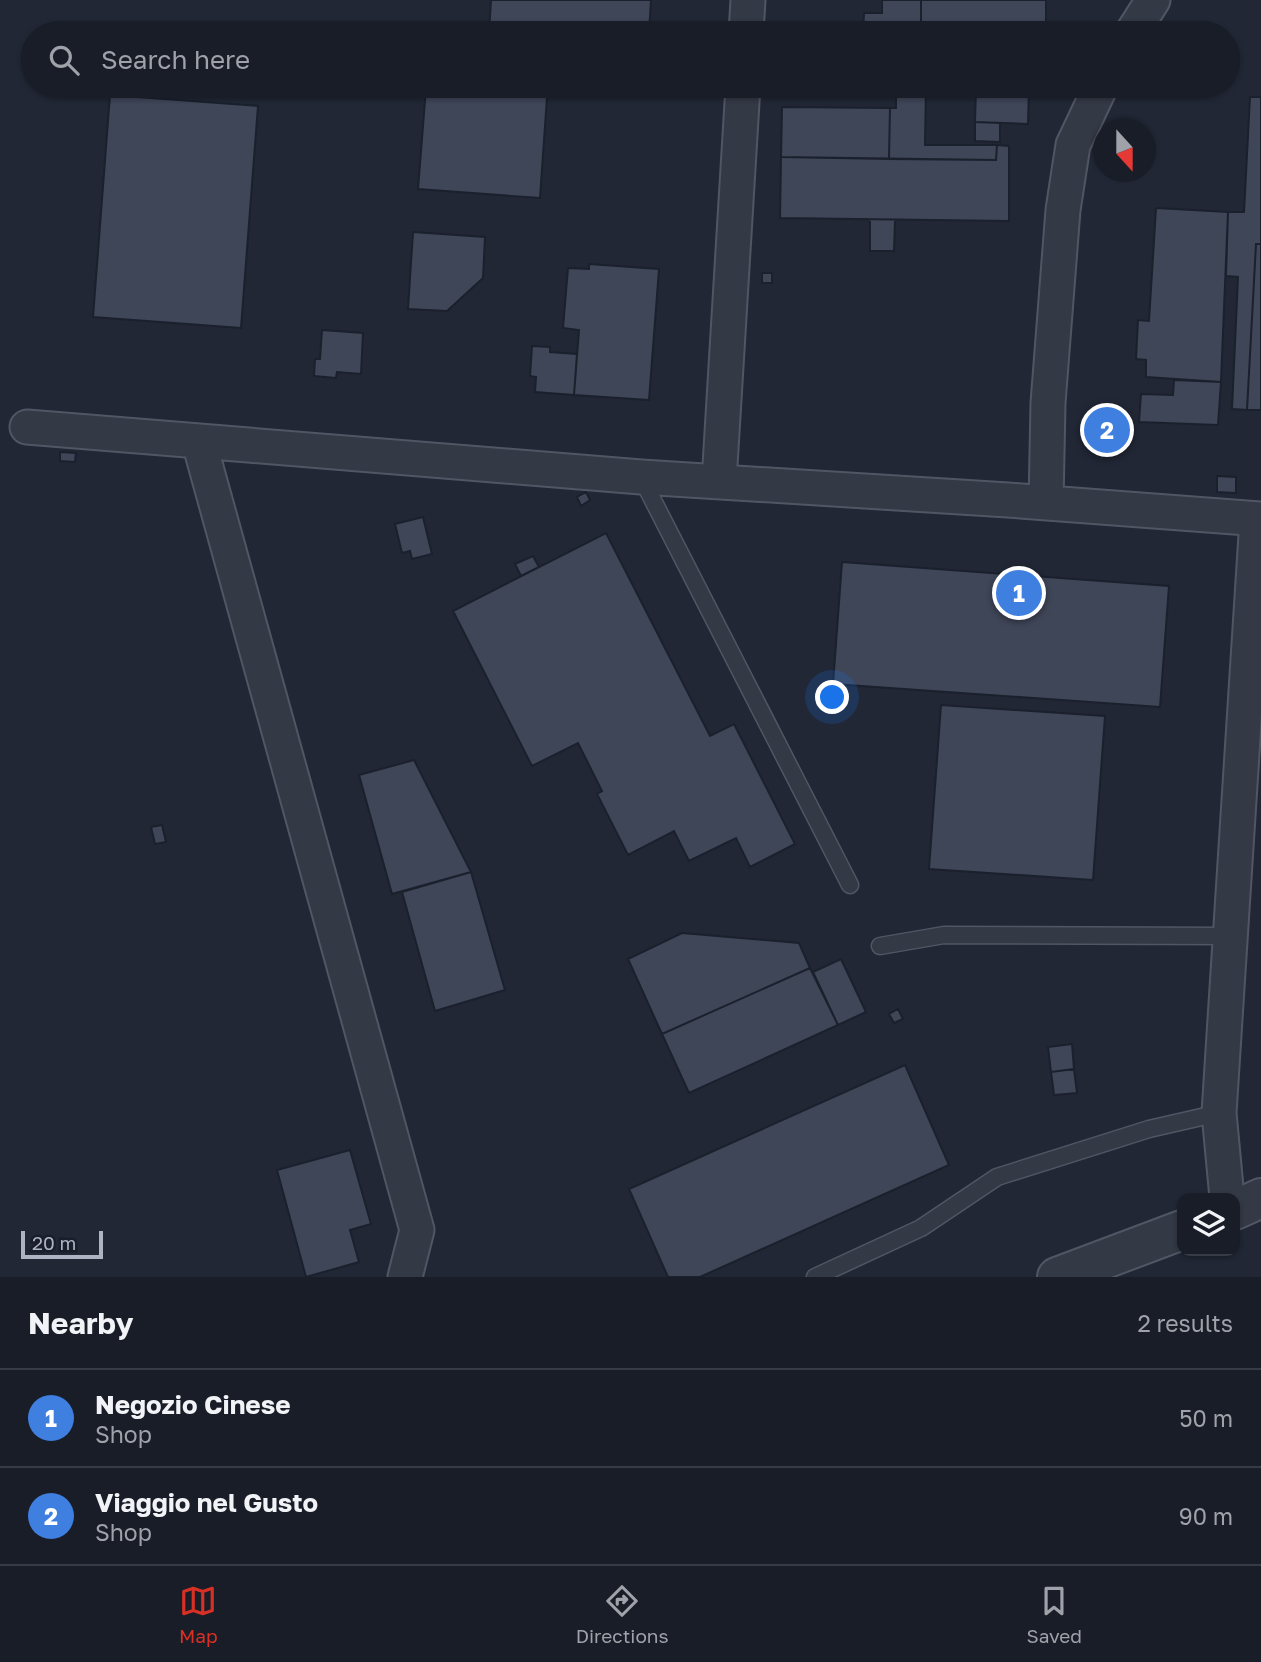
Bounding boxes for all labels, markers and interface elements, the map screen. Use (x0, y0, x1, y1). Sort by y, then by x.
search box (21, 21, 1240, 98)
icon: search (45, 41, 83, 79)
text: Search here (101, 44, 250, 75)
north arrow (1093, 119, 1156, 182)
pin: 2 (1084, 404, 1130, 456)
pin: 1 (996, 567, 1042, 619)
your location (815, 680, 849, 714)
map controls (1177, 1193, 1240, 1256)
button: layers (1177, 1193, 1240, 1256)
scale bar (21, 1228, 103, 1260)
text: 20 m (32, 1231, 76, 1254)
text: Nearby (28, 1305, 133, 1341)
text: 2 results (1137, 1309, 1233, 1337)
text: Negozio Cinese (95, 1389, 291, 1420)
text: 1 (45, 1404, 57, 1432)
text: 50 m (1179, 1404, 1233, 1432)
text: Shop (95, 1420, 152, 1448)
text: Viaggio nel Gusto (95, 1487, 318, 1518)
text: 2 (44, 1502, 58, 1530)
text: 90 m (1179, 1502, 1233, 1530)
text: Shop (95, 1518, 152, 1546)
tab: Map (179, 1582, 218, 1647)
tab: Directions (576, 1582, 669, 1647)
tab: Saved (1027, 1582, 1082, 1647)

